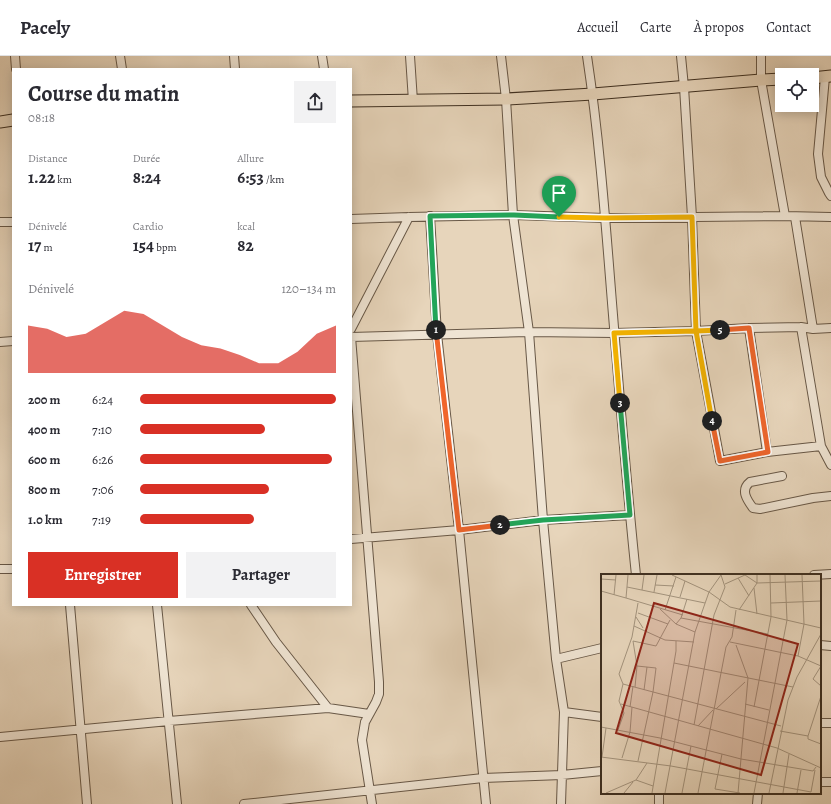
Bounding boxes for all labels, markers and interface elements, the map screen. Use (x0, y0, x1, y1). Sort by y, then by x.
text: Pacely (20, 15, 70, 41)
text: Accueil (577, 18, 618, 37)
text: Carte (640, 18, 672, 37)
text: À propos (694, 18, 744, 37)
text: Contact (766, 18, 811, 37)
map controls (775, 68, 819, 112)
button: locate (775, 68, 819, 112)
text: Course du matin (28, 79, 179, 109)
button: share (294, 81, 336, 123)
text: 08:18 (28, 109, 55, 126)
text: Distance (28, 151, 67, 166)
text: Durée (133, 151, 160, 166)
text: Allure (237, 151, 264, 166)
text: 1.22 (28, 166, 55, 189)
text: 8:24 (133, 166, 161, 189)
text: 6:53 (237, 166, 264, 189)
text: km (55, 172, 72, 187)
text: /km (264, 172, 284, 187)
pin (542, 176, 576, 217)
icon: arrive (548, 182, 570, 204)
text: Dénivelé (28, 219, 67, 234)
text: Cardio (133, 219, 163, 234)
text: kcal (237, 219, 255, 234)
text: 17 (28, 234, 41, 257)
text: 154 (133, 234, 154, 257)
text: 82 (237, 234, 254, 257)
text: m (41, 240, 53, 255)
text: bpm (154, 240, 177, 255)
text: Dénivelé (28, 280, 74, 297)
text: 120–134 m (281, 280, 336, 297)
pin: 1 (426, 320, 446, 340)
pin: 5 (710, 320, 730, 340)
text: 1 (434, 322, 438, 337)
text: 5 (718, 322, 722, 337)
text: 200 m (28, 391, 61, 408)
text: 6:24 (92, 391, 113, 408)
pin: 3 (610, 393, 630, 413)
text: 3 (618, 395, 622, 410)
pin: 4 (702, 411, 722, 431)
text: 4 (709, 413, 715, 428)
text: 400 m (28, 421, 60, 438)
text: 7:10 (92, 421, 112, 438)
text: 600 m (28, 451, 60, 468)
text: 6:26 (92, 451, 113, 468)
text: 800 m (28, 481, 60, 498)
text: 7:06 (92, 481, 114, 498)
text: 1.0 km (28, 511, 63, 528)
text: 7:19 (92, 511, 111, 528)
pin: 2 (490, 515, 510, 535)
text: 2 (497, 517, 503, 532)
button: Enregistrer (28, 552, 178, 598)
button: Partager (186, 552, 336, 598)
inset map (601, 574, 821, 794)

